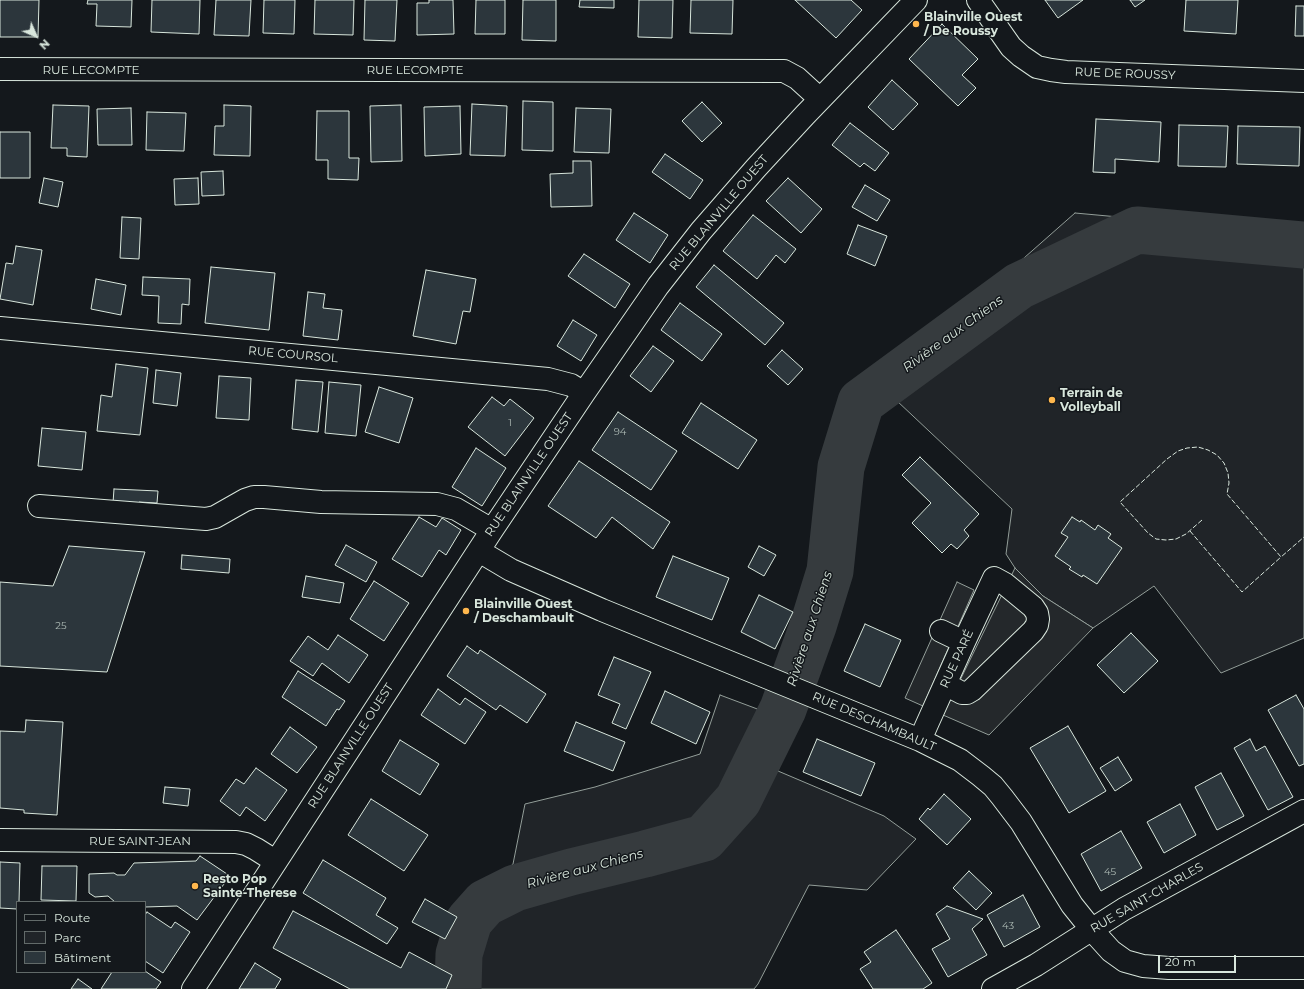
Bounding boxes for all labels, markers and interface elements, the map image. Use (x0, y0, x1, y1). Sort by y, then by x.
place label: Blainville Ouest / De Roussy (924, 10, 1022, 38)
north arrow (16, 16, 56, 56)
marker: Blainville Ouest / De Roussy (911, 19, 921, 29)
text: N (36, 36, 53, 53)
street label: RUE LECOMPTE (42, 63, 140, 77)
street label: RUE LECOMPTE (366, 63, 464, 77)
street label: RUE DE ROUSSY (1074, 65, 1176, 83)
street label: RUE BLAINVILLE OUEST (667, 152, 771, 274)
water label: Rivière aux Chiens (900, 292, 1006, 376)
street label: RUE COURSOL (247, 344, 339, 366)
place label: Terrain de Volleyball (1060, 386, 1123, 414)
marker: Terrain de Volleyball (1047, 395, 1057, 405)
street label: RUE BLAINVILLE OUEST (482, 410, 576, 540)
house number: 1 (508, 417, 512, 429)
house number: 94 (614, 426, 626, 438)
water label: Rivière aux Chiens (784, 569, 836, 689)
place label: Blainville Ouest / Deschambault (474, 597, 574, 625)
marker: Blainville Ouest / Deschambault (461, 606, 471, 616)
house number: 25 (55, 620, 67, 632)
street label: RUE PARÉ (937, 628, 977, 690)
street label: RUE BLAINVILLE OUEST (305, 681, 397, 811)
street label: RUE DESCHAMBAULT (810, 689, 938, 755)
street label: RUE SAINT-JEAN (89, 834, 191, 848)
water label: Rivière aux Chiens (525, 846, 645, 892)
street label: RUE SAINT-CHARLES (1088, 860, 1206, 936)
house number: 45 (1104, 866, 1116, 878)
place label: Resto Pop Sainte-Therese (203, 872, 297, 900)
marker: Resto Pop Sainte-Therese (190, 881, 200, 891)
legend (16, 901, 146, 973)
text: Route (54, 910, 90, 925)
house number: 43 (1002, 920, 1014, 932)
text: Parc (54, 930, 81, 945)
scale bar (1160, 947, 1238, 973)
text: Bâtiment (54, 950, 111, 965)
text: 20 m (1165, 954, 1196, 969)

